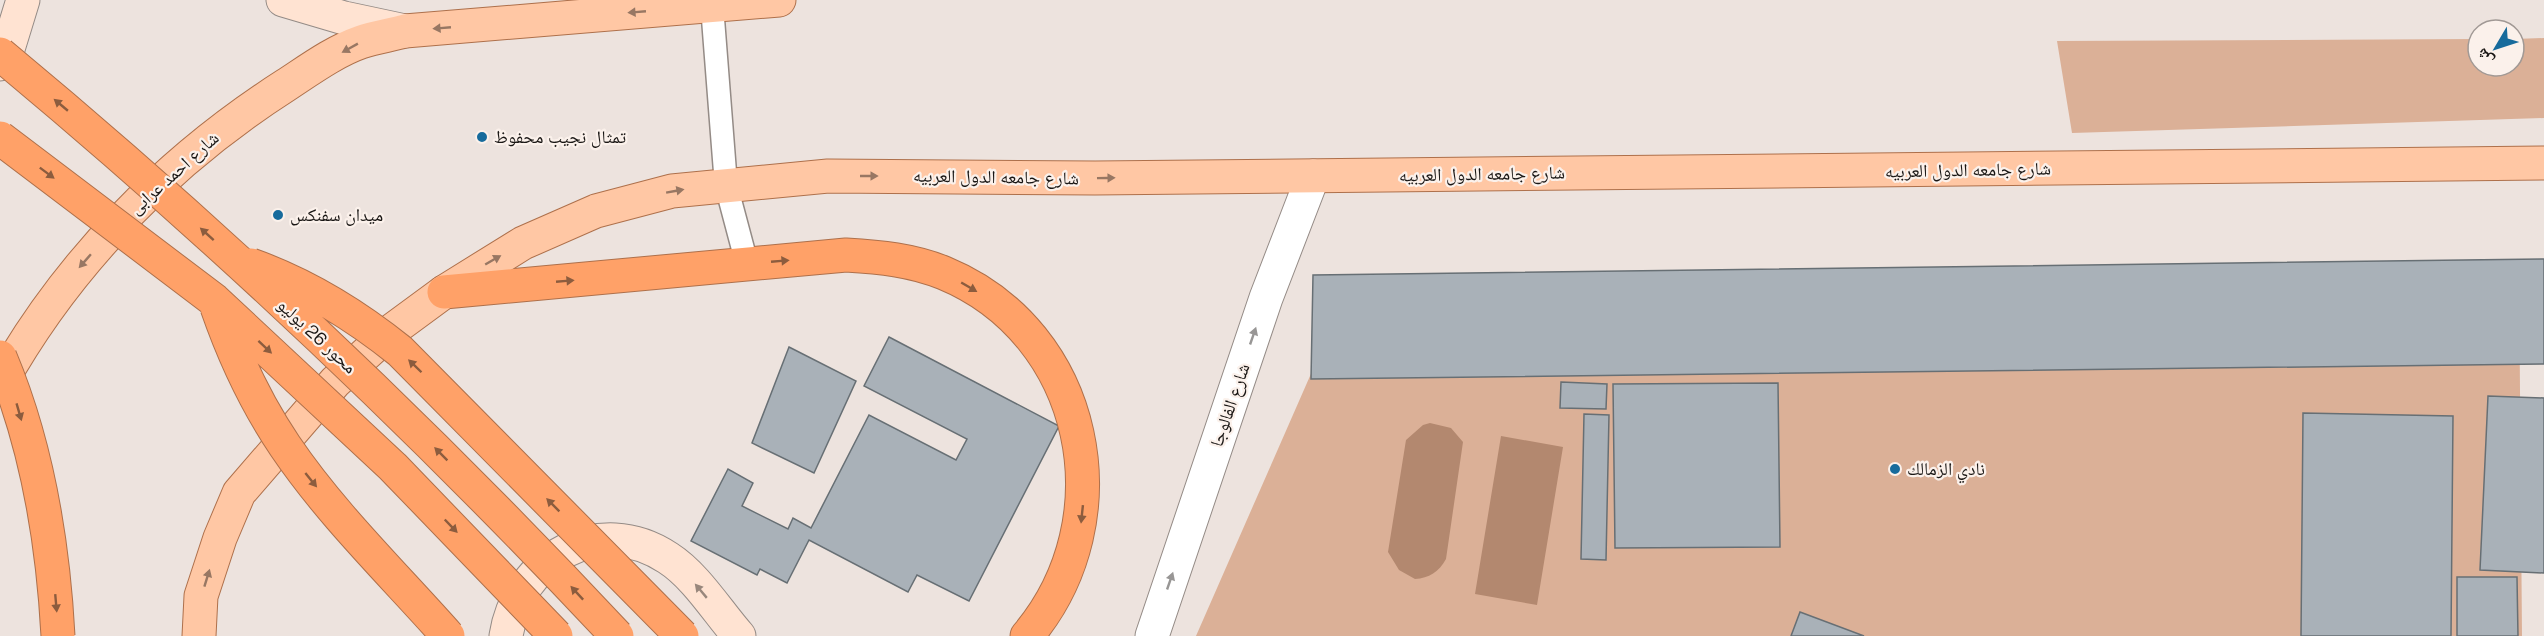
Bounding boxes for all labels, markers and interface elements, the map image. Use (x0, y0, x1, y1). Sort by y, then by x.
one-way arrow (627, 7, 646, 17)
north arrow (2466, 18, 2526, 78)
one-way arrow (433, 23, 452, 33)
one-way arrow (341, 43, 358, 53)
text: ش (2471, 44, 2498, 70)
one-way arrow (53, 99, 69, 112)
place label: تمثال نجيب محفوظ (494, 125, 626, 148)
street label: شارع احمد عرابى (124, 126, 223, 219)
marker: تمثال نجيب محفوظ (475, 130, 489, 144)
street label: شارع جامعه الدول العربيه (1885, 157, 2051, 182)
street label: شارع جامعه الدول العربيه (1399, 161, 1565, 186)
street label: شارع جامعه الدول العربيه (913, 164, 1079, 189)
one-way arrow (38, 167, 54, 179)
one-way arrow (859, 171, 878, 181)
one-way arrow (1096, 173, 1115, 183)
one-way arrow (665, 187, 684, 196)
place label: ميدان سفنكس (290, 203, 383, 226)
marker: ميدان سفنكس (271, 208, 285, 222)
one-way arrow (200, 227, 215, 241)
one-way arrow (79, 253, 92, 268)
one-way arrow (485, 255, 502, 265)
one-way arrow (771, 256, 790, 266)
one-way arrow (556, 276, 575, 286)
one-way arrow (961, 282, 978, 292)
street label: محور 26 يوليو (273, 293, 362, 378)
one-way arrow (1249, 327, 1259, 345)
one-way arrow (257, 340, 272, 354)
one-way arrow (408, 359, 423, 373)
street label: شارع الفالوجا (1205, 360, 1255, 450)
one-way arrow (15, 403, 25, 421)
one-way arrow (434, 446, 448, 461)
place label: نادي الزمالك (1907, 457, 1985, 484)
marker: نادي الزمالك (1888, 462, 1902, 476)
one-way arrow (304, 472, 317, 488)
one-way arrow (546, 498, 560, 512)
one-way arrow (1077, 504, 1087, 523)
one-way arrow (443, 518, 457, 532)
one-way arrow (203, 569, 212, 587)
one-way arrow (1166, 572, 1176, 590)
one-way arrow (695, 584, 708, 599)
one-way arrow (570, 586, 584, 601)
one-way arrow (51, 594, 61, 613)

